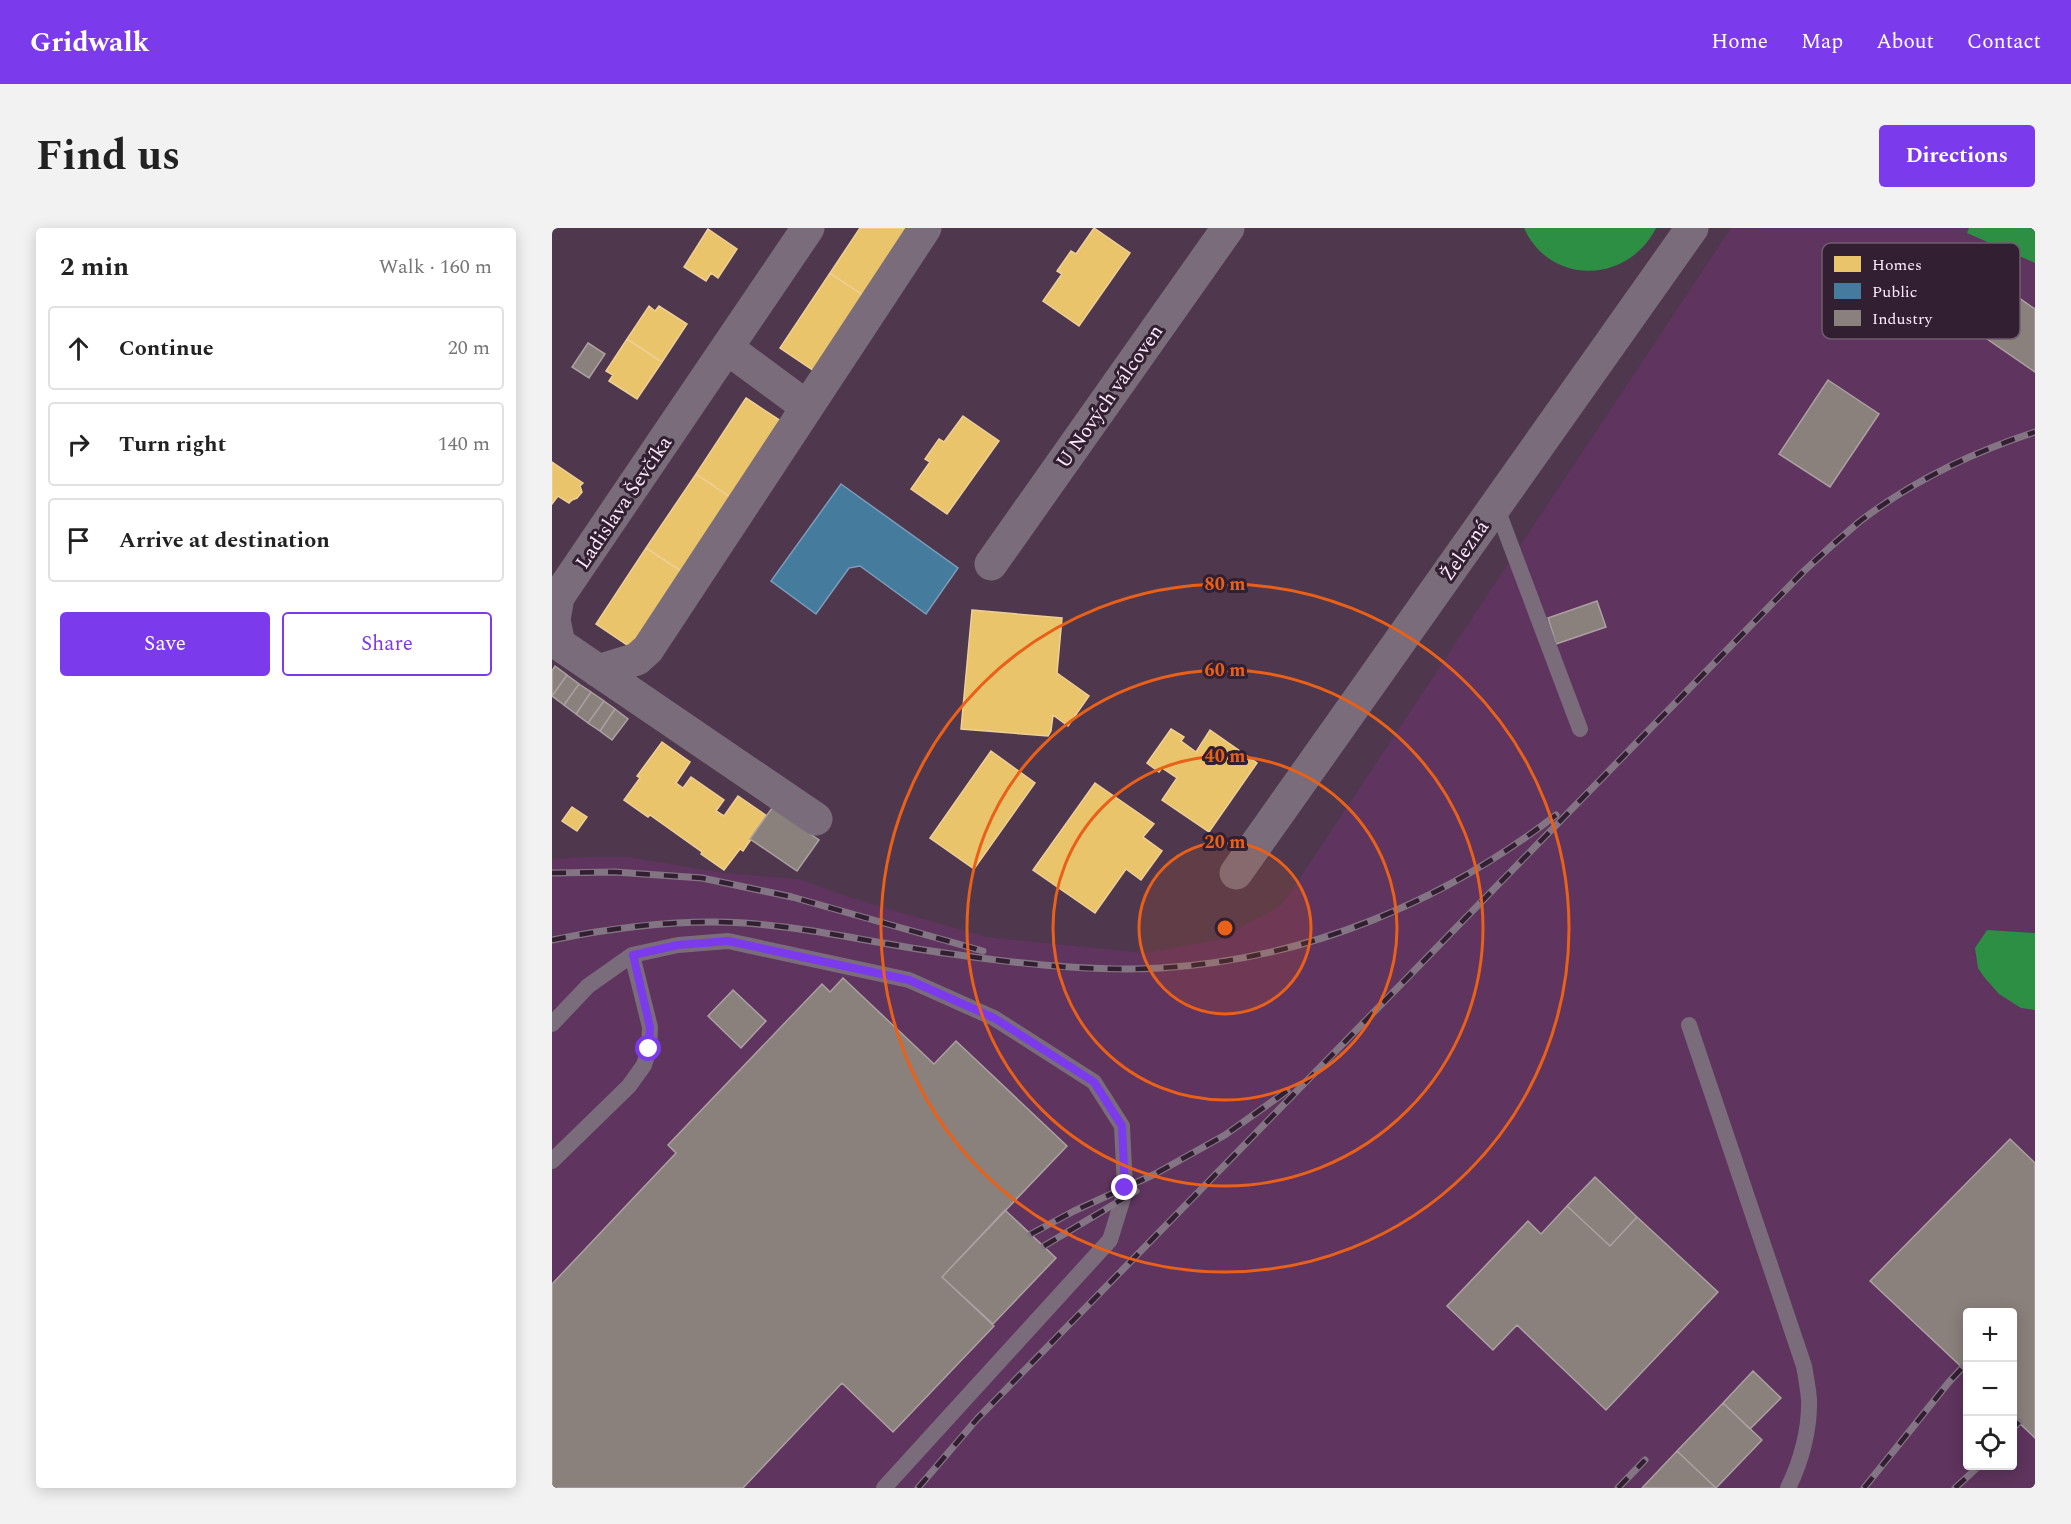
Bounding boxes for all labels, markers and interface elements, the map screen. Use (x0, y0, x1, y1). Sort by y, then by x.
text: Gridwalk (30, 21, 149, 64)
text: Home (1711, 26, 1768, 58)
text: Map (1801, 26, 1843, 58)
text: About (1876, 26, 1934, 58)
text: Contact (1967, 26, 2041, 58)
text: Find us (36, 125, 180, 188)
button: Directions (1879, 125, 2035, 187)
legend (1822, 243, 2020, 339)
text: 2 min (60, 247, 129, 287)
text: Walk · 160 m (379, 252, 492, 282)
text: Homes (1872, 253, 1922, 277)
text: Public (1872, 280, 1918, 304)
text: Industry (1872, 307, 1933, 331)
street label: U Nových válcoven (1049, 318, 1171, 475)
icon: ahead (62, 332, 95, 365)
text: Continue (119, 332, 214, 365)
text: 20 m (448, 333, 490, 363)
icon: right (62, 428, 95, 461)
text: Turn right (119, 428, 226, 461)
text: 140 m (438, 429, 490, 459)
street label: Ladislava Ševčíka (568, 430, 680, 575)
street label: Železná (1433, 514, 1497, 587)
icon: arrive (62, 524, 95, 557)
text: Arrive at destination (119, 524, 330, 557)
text: 80 m (1205, 571, 1245, 598)
button: Save (60, 612, 270, 676)
button: Share (282, 612, 492, 676)
text: 60 m (1205, 657, 1245, 684)
text: 40 m (1205, 743, 1245, 770)
text: 20 m (1205, 829, 1245, 856)
centre of rings (1215, 918, 1235, 938)
route start (635, 1035, 661, 1061)
route end (1111, 1174, 1137, 1200)
map controls (1963, 1308, 2017, 1470)
button: + (1963, 1308, 2017, 1362)
button: − (1963, 1362, 2017, 1416)
button: locate (1963, 1416, 2017, 1470)

